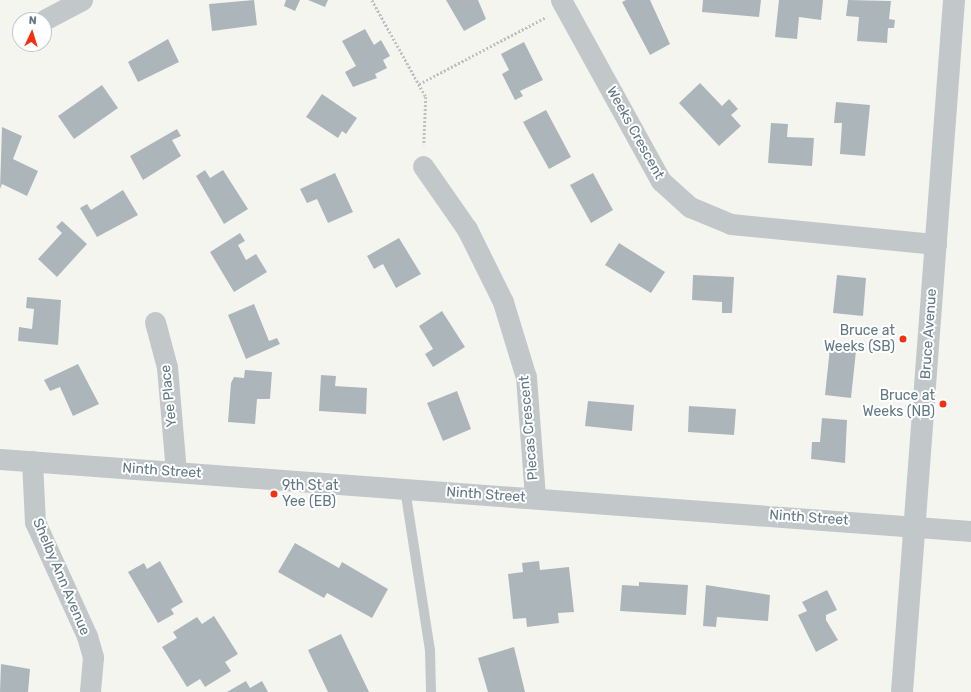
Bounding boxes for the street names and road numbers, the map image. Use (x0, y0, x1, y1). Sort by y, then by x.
street label: Weeks Crescent (603, 84, 667, 182)
street label: Bruce Avenue (917, 288, 941, 380)
street label: Yee Place (157, 364, 181, 428)
street label: Plecas Crescent (516, 375, 542, 481)
street label: Ninth Street (122, 460, 202, 482)
street label: Ninth Street (446, 484, 526, 506)
street label: Ninth Street (769, 507, 849, 529)
street label: Shelby Ann Avenue (29, 515, 93, 639)

